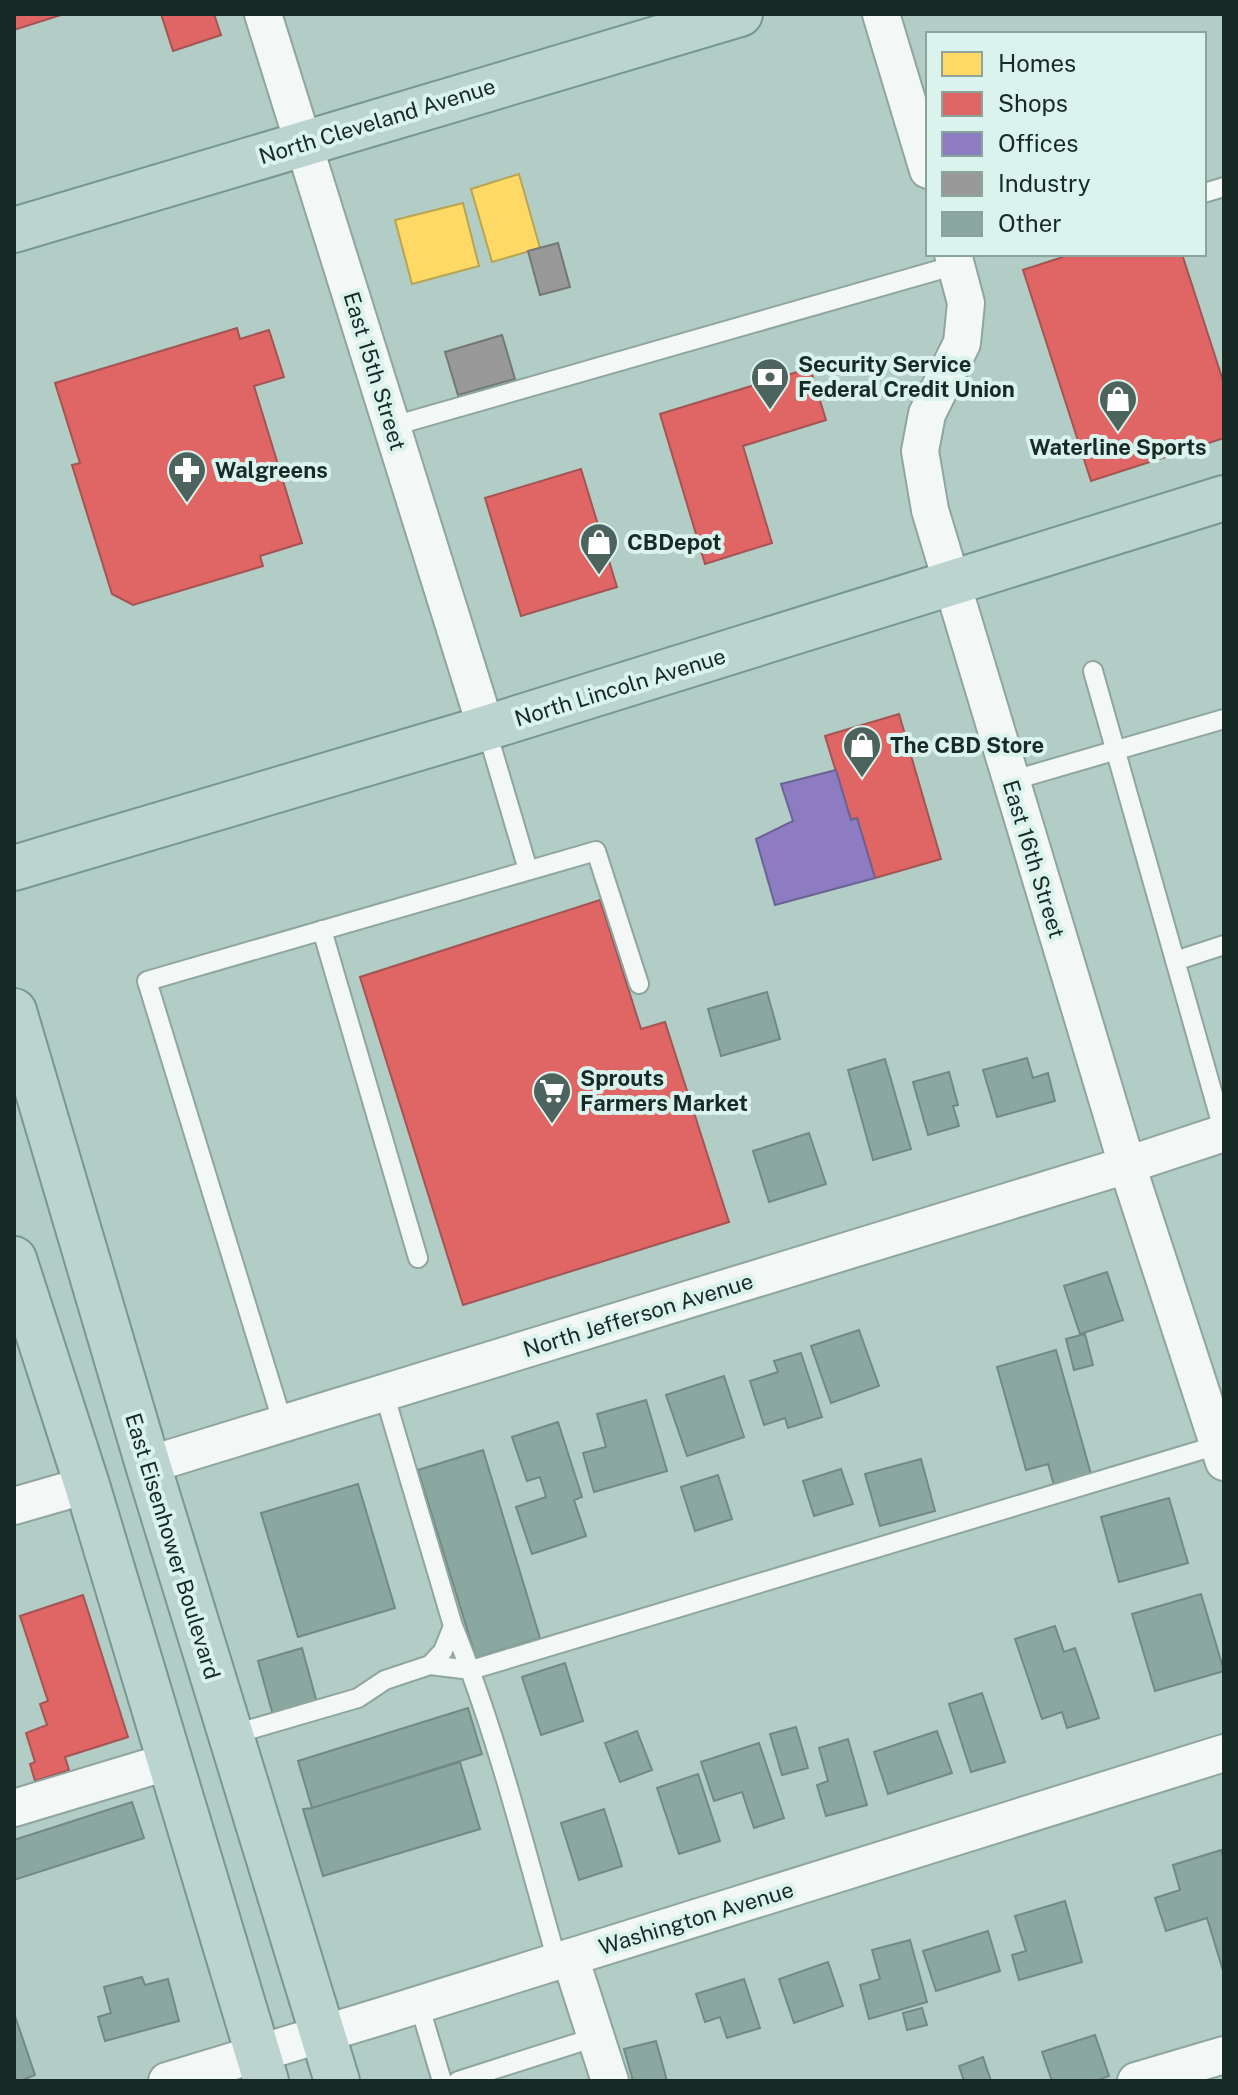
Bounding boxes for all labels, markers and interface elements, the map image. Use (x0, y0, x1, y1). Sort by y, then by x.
legend (926, 32, 1206, 256)
text: Homes (998, 49, 1076, 77)
street label: North Cleveland Avenue (256, 73, 498, 169)
text: Shops (998, 89, 1068, 117)
text: Offices (998, 129, 1078, 157)
text: Industry (998, 169, 1091, 197)
text: Other (998, 209, 1062, 237)
street label: East 15th Street (339, 289, 411, 453)
place label: Security Service Federal Credit Union (798, 351, 1015, 402)
bank icon: Security Service Federal Credit Union (749, 356, 791, 411)
shop icon: Waterline Sports (1097, 378, 1139, 433)
place label: Waterline Sports (1029, 434, 1207, 460)
pharmacy icon: Walgreens (166, 449, 208, 504)
place label: Walgreens (215, 457, 328, 483)
shop icon: CBDepot (578, 521, 620, 576)
place label: CBDepot (627, 529, 722, 555)
street label: North Lincoln Avenue (511, 643, 729, 731)
shop icon: The CBD Store (841, 724, 883, 779)
place label: The CBD Store (890, 732, 1044, 758)
street label: East 16th Street (998, 777, 1070, 941)
place label: Sprouts Farmers Market (580, 1065, 748, 1116)
supermarket icon: Sprouts Farmers Market (531, 1070, 573, 1125)
street label: North Jefferson Avenue (520, 1268, 756, 1362)
street label: East Eisenhower Boulevard (120, 1410, 226, 1682)
street label: Washington Avenue (595, 1876, 797, 1960)

